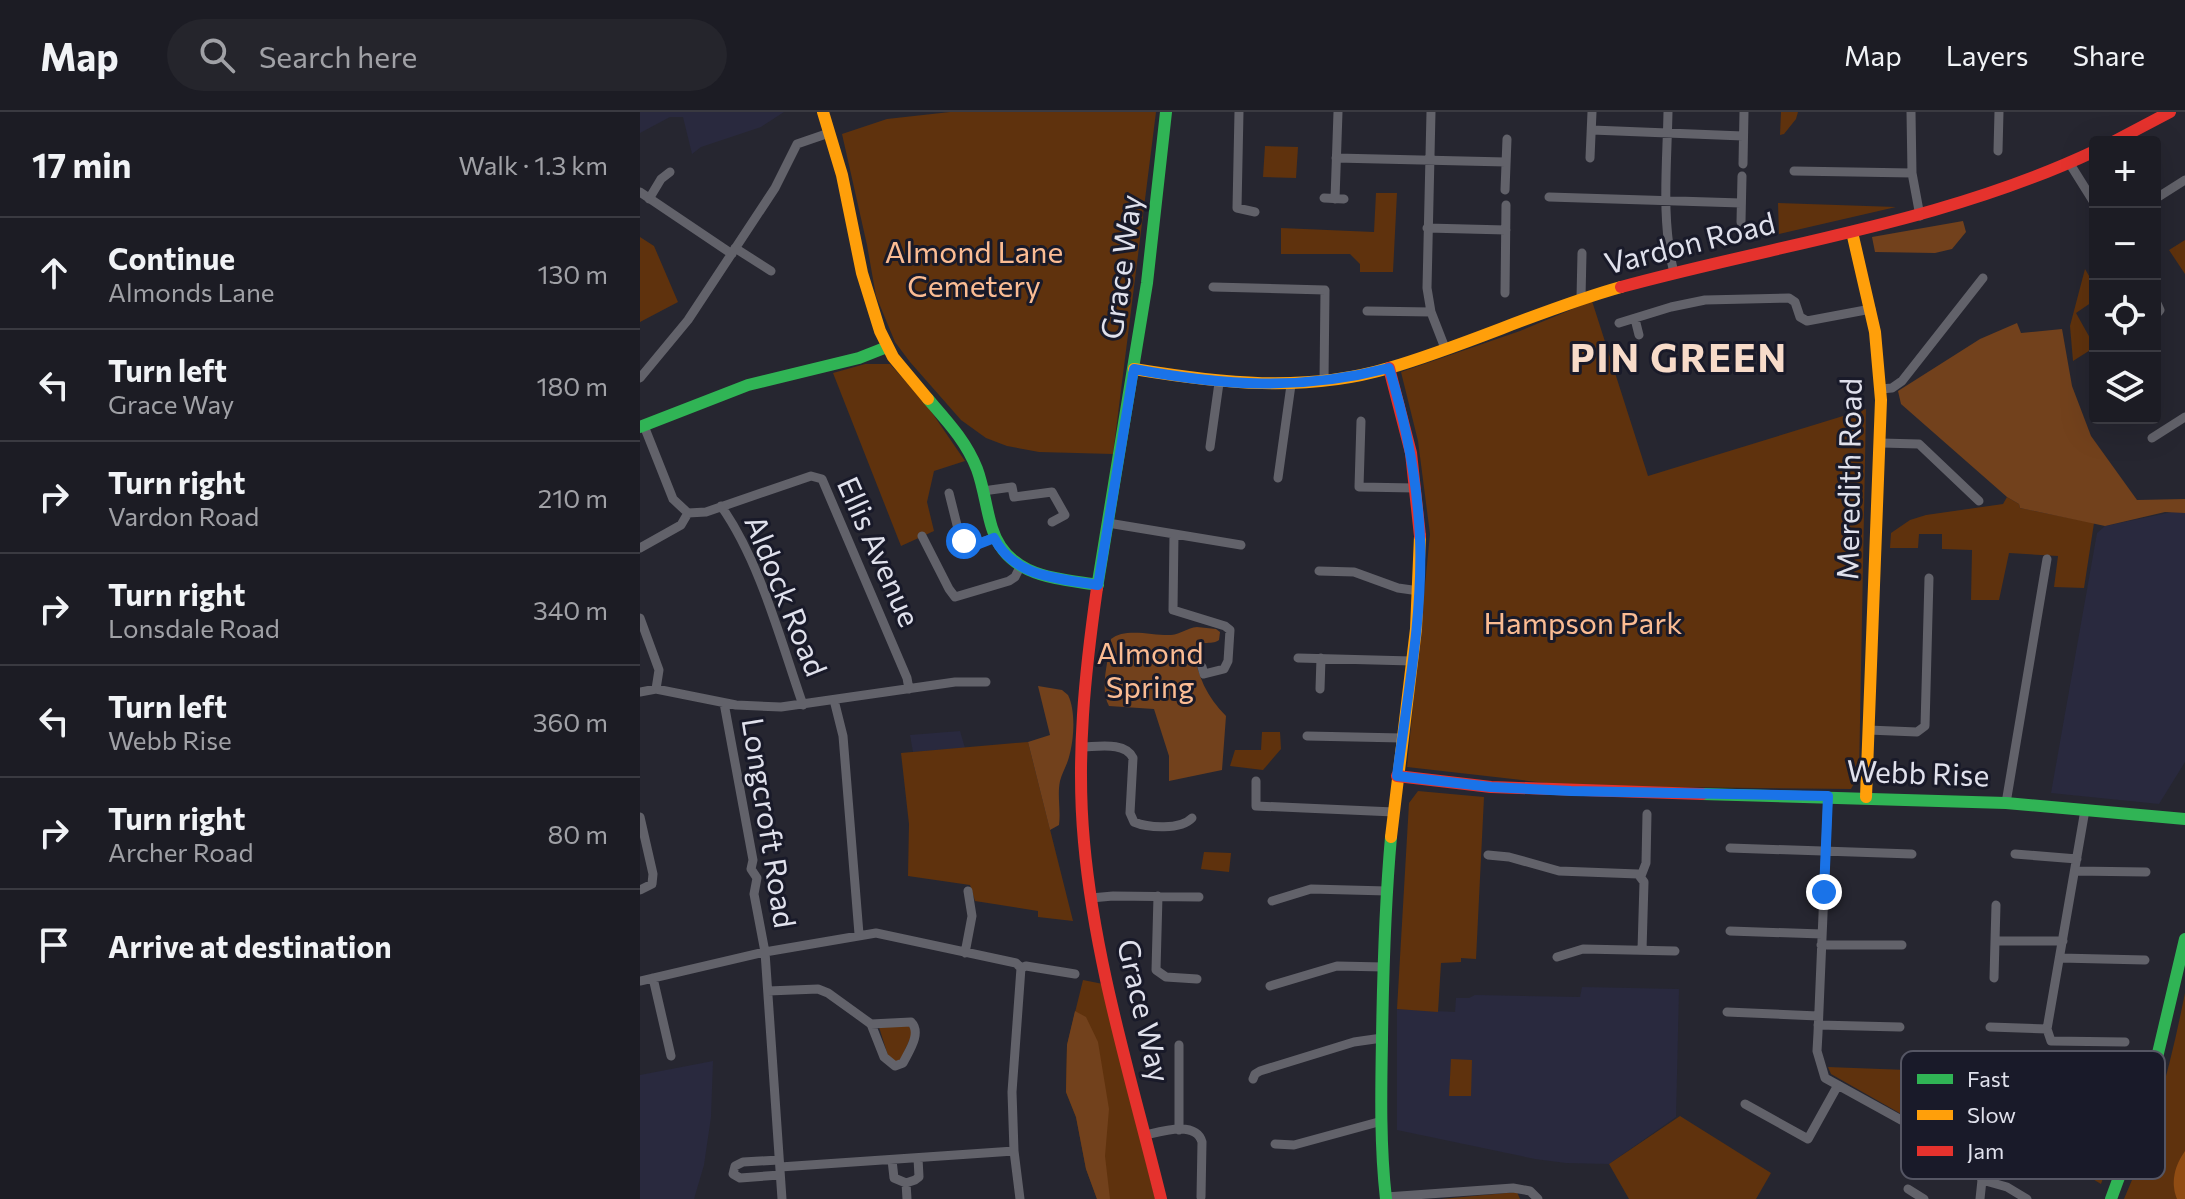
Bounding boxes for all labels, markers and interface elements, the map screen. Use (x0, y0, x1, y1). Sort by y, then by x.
search box (167, 19, 727, 91)
text: Map (40, 32, 119, 79)
icon: search (195, 33, 239, 77)
text: Search here (259, 37, 417, 74)
text: Map (1844, 38, 1902, 72)
text: Layers (1946, 38, 2028, 72)
text: Share (2072, 38, 2145, 72)
map controls (2089, 136, 2161, 424)
button: + (2089, 136, 2161, 208)
text: 17 min (32, 143, 131, 185)
text: Walk · 1.3 km (459, 149, 608, 180)
street label: Grace Way (1091, 192, 1148, 341)
street label: Vardon Road (1600, 203, 1778, 281)
button: − (2089, 208, 2161, 280)
park label: Almond Lane Cemetery (885, 232, 1063, 303)
text: Continue (108, 239, 235, 276)
icon: ahead (32, 251, 76, 295)
text: 130 m (537, 258, 608, 289)
text: Almonds Lane (108, 276, 275, 307)
button: locate (2089, 280, 2161, 352)
district label: PIN GREEN (1570, 333, 1788, 380)
text: Turn left (108, 351, 227, 388)
button: layers (2089, 352, 2161, 424)
icon: left (32, 363, 76, 407)
text: 180 m (536, 370, 608, 401)
street label: Meredith Road (1827, 378, 1868, 580)
text: Grace Way (108, 388, 234, 419)
text: Turn right (108, 463, 245, 500)
street label: Ellis Avenue (831, 470, 930, 632)
icon: right (32, 475, 76, 519)
text: 210 m (538, 482, 608, 513)
text: Vardon Road (108, 500, 259, 531)
street label: Aldock Road (738, 509, 836, 681)
route start (946, 523, 982, 559)
text: Turn right (108, 575, 245, 612)
icon: right (32, 587, 76, 631)
text: 340 m (533, 594, 608, 625)
park label: Hampson Park (1483, 603, 1683, 640)
text: Lonsdale Road (108, 612, 280, 643)
park label: Almond Spring (1097, 633, 1203, 704)
text: Turn left (108, 687, 227, 724)
icon: left (32, 699, 76, 743)
text: 360 m (533, 706, 608, 737)
street label: Longcroft Road (736, 715, 805, 930)
text: Webb Rise (108, 724, 232, 755)
street label: Webb Rise (1846, 751, 1990, 792)
text: Turn right (108, 799, 245, 836)
icon: right (32, 811, 76, 855)
text: 80 m (548, 818, 608, 849)
text: Archer Road (108, 836, 253, 867)
route end (1806, 874, 1842, 910)
icon: arrive (32, 923, 76, 967)
text: Arrive at destination (108, 927, 392, 964)
street label: Grace Way (1111, 935, 1180, 1086)
legend (1901, 1051, 2165, 1179)
text: Fast (1967, 1065, 2010, 1092)
text: Slow (1967, 1101, 2016, 1128)
text: Jam (1967, 1137, 2004, 1164)

